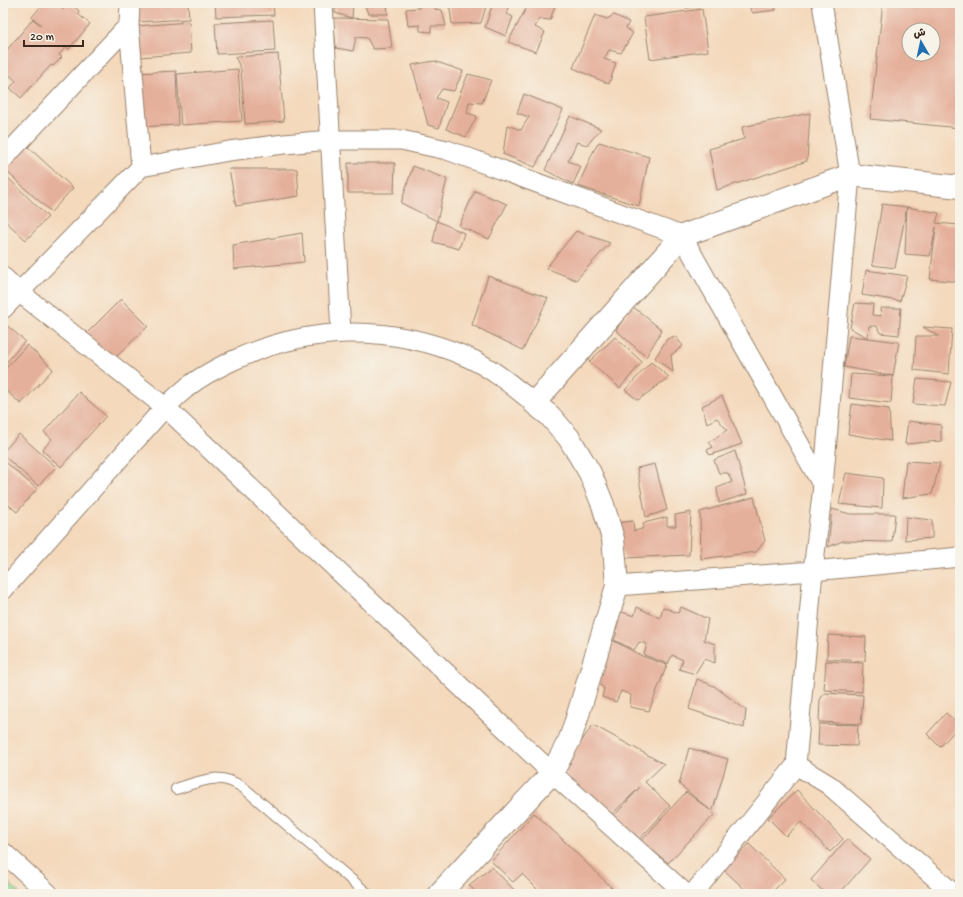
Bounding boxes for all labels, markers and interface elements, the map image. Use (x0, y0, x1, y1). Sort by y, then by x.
scale bar (24, 22, 83, 48)
north arrow (901, 22, 941, 62)
text: ش (913, 27, 927, 41)
text: 20 m (30, 31, 55, 45)

